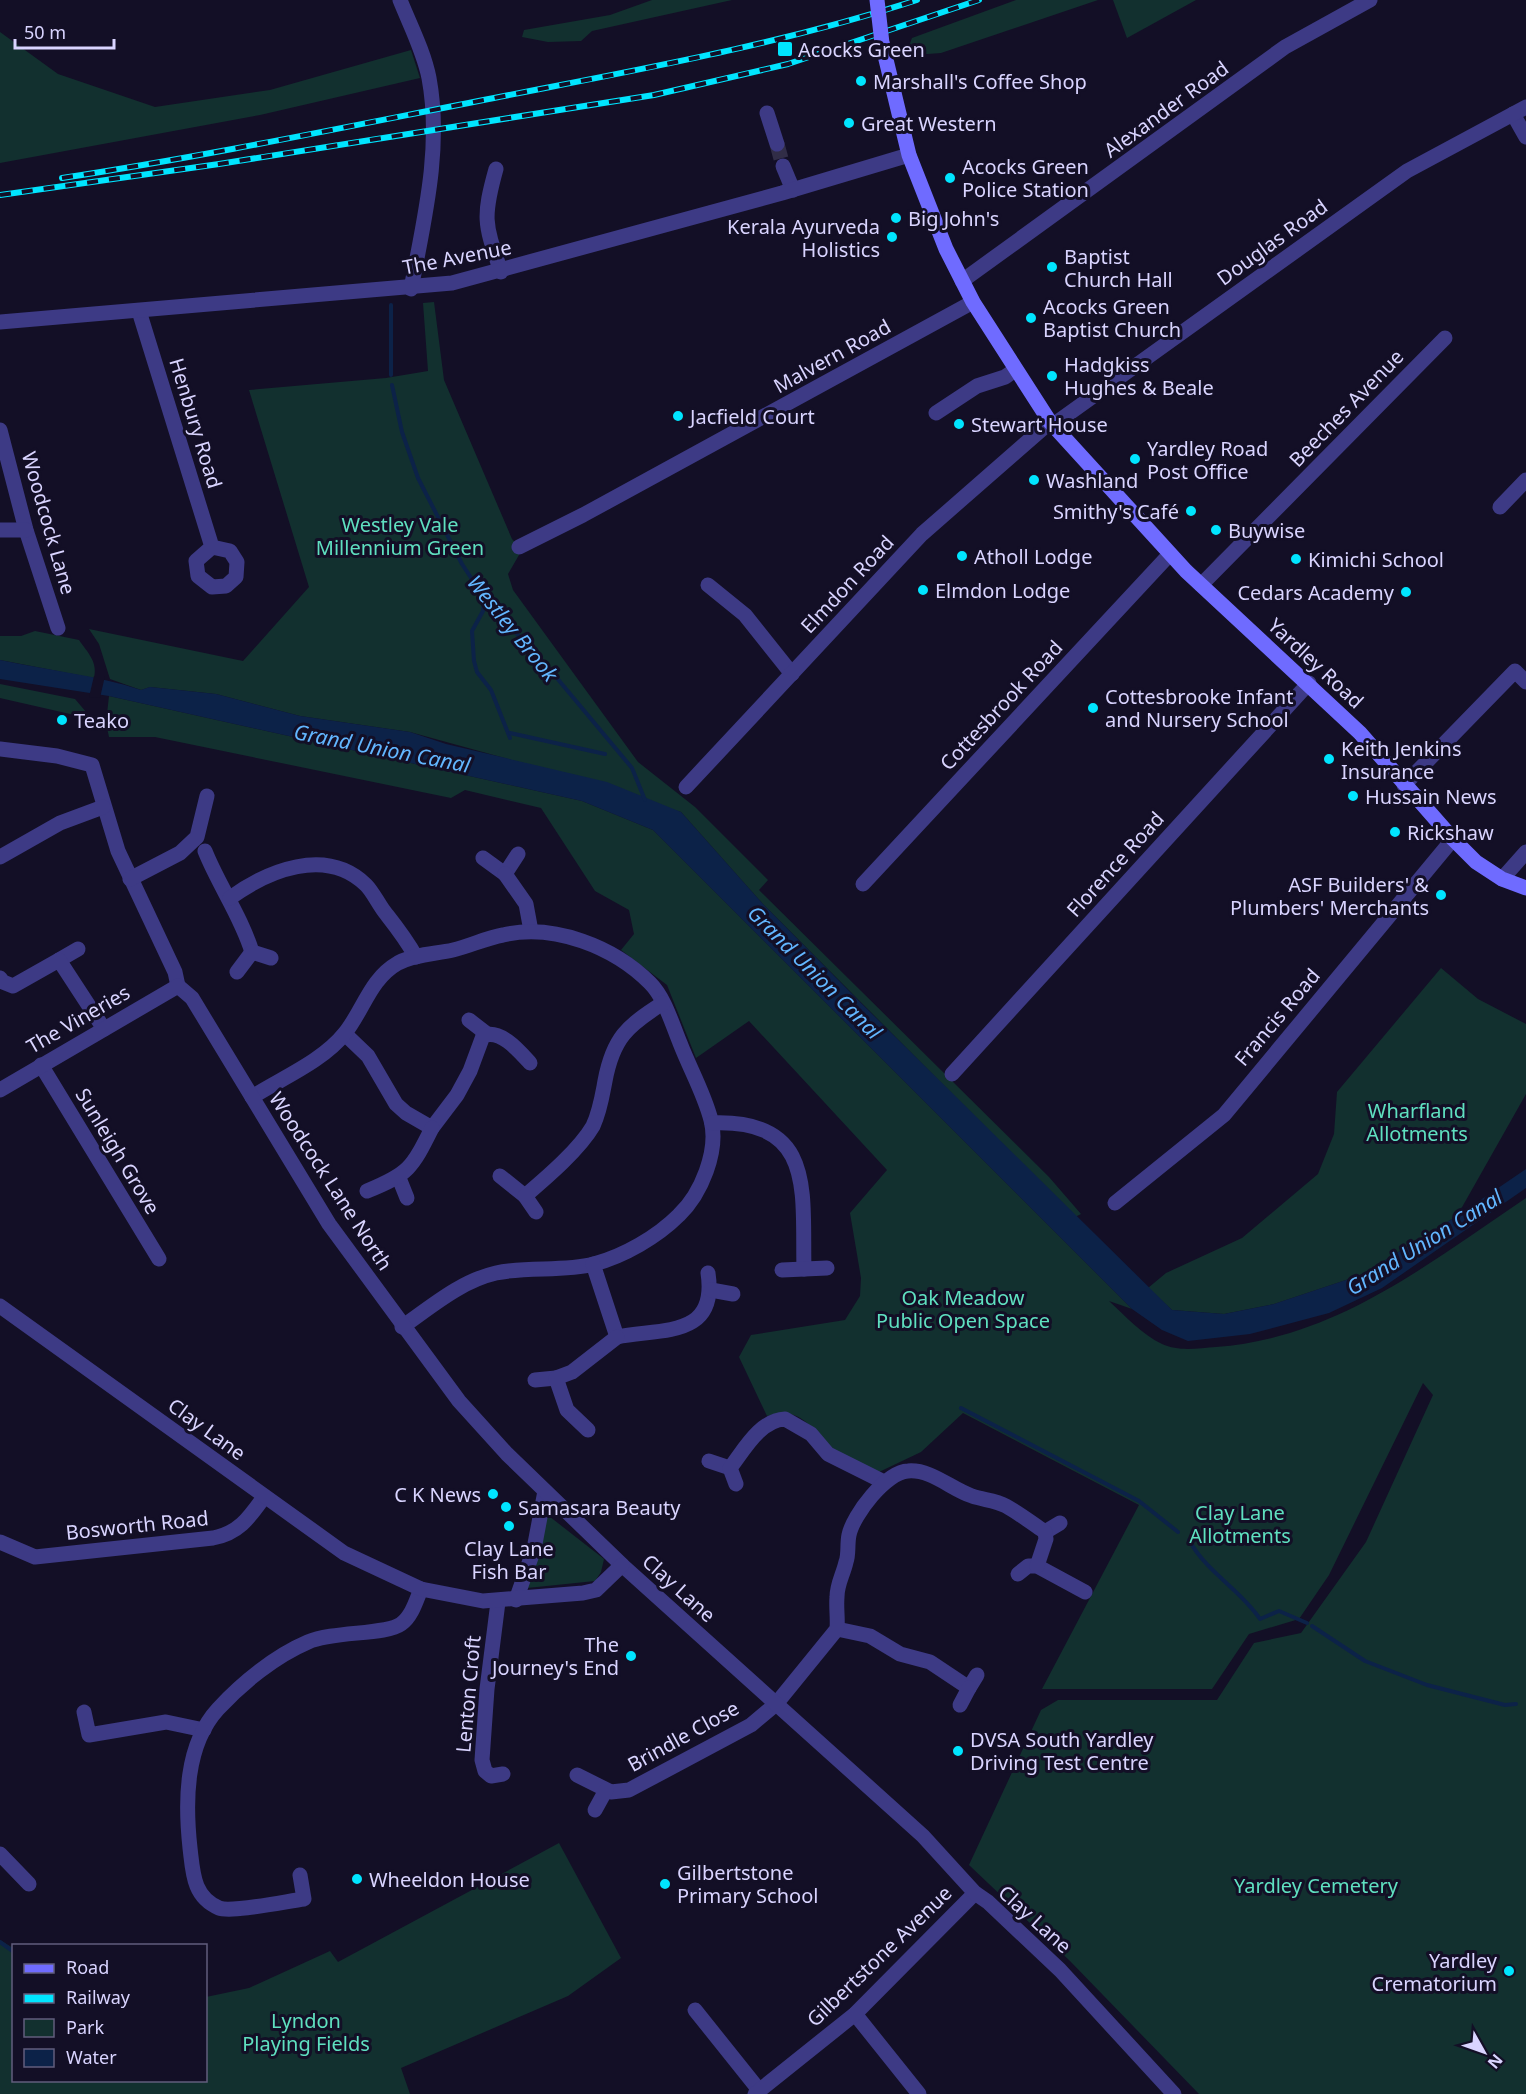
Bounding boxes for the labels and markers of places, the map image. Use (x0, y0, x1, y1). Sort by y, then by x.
place label: Acocks Green (798, 36, 925, 63)
marker: Acocks Green (776, 40, 794, 58)
place label: Marshall's Coffee Shop (873, 68, 1087, 95)
marker: Marshall's Coffee Shop (854, 74, 868, 88)
place label: Great Western (861, 110, 997, 137)
marker: Great Western (842, 116, 856, 130)
place label: Acocks Green Police Station (962, 153, 1089, 203)
marker: Acocks Green Police Station (943, 171, 957, 185)
place label: Big John's (908, 205, 999, 232)
marker: Big John's (889, 211, 903, 225)
place label: Kerala Ayurveda Holistics (727, 213, 880, 263)
marker: Kerala Ayurveda Holistics (885, 230, 899, 244)
place label: Baptist Church Hall (1064, 243, 1173, 293)
marker: Baptist Church Hall (1045, 260, 1059, 274)
place label: Acocks Green Baptist Church (1043, 293, 1181, 343)
marker: Acocks Green Baptist Church (1024, 311, 1038, 325)
place label: Hadgkiss Hughes & Beale (1064, 351, 1214, 401)
marker: Hadgkiss Hughes & Beale (1045, 369, 1059, 383)
place label: Jacfield Court (688, 403, 815, 430)
marker: Jacfield Court (671, 409, 685, 423)
place label: Stewart House (971, 411, 1108, 438)
marker: Stewart House (952, 417, 966, 431)
place label: Yardley Road Post Office (1147, 435, 1268, 485)
marker: Yardley Road Post Office (1128, 452, 1142, 466)
place label: Washland (1046, 467, 1138, 494)
marker: Washland (1027, 473, 1041, 487)
place label: Smithy's Café (1053, 498, 1179, 525)
marker: Smithy's Café (1184, 504, 1198, 518)
place label: Buywise (1228, 517, 1305, 544)
marker: Buywise (1209, 523, 1223, 537)
place label: Atholl Lodge (974, 543, 1092, 570)
place label: Kimichi School (1308, 546, 1444, 573)
marker: Atholl Lodge (955, 549, 969, 563)
marker: Kimichi School (1289, 552, 1303, 566)
place label: Elmdon Lodge (935, 577, 1070, 604)
place label: Cedars Academy (1237, 579, 1395, 606)
marker: Elmdon Lodge (916, 583, 930, 597)
marker: Cedars Academy (1399, 585, 1413, 599)
place label: Cottesbrooke Infant and Nursery School (1105, 683, 1293, 733)
marker: Cottesbrooke Infant and Nursery School (1086, 701, 1100, 715)
place label: Teako (74, 707, 129, 734)
marker: Teako (55, 713, 69, 727)
place label: Keith Jenkins Insurance (1341, 735, 1461, 785)
marker: Keith Jenkins Insurance (1322, 752, 1336, 766)
place label: Hussain News (1365, 783, 1497, 810)
marker: Hussain News (1346, 789, 1360, 803)
place label: Rickshaw (1407, 819, 1494, 846)
marker: Rickshaw (1388, 825, 1402, 839)
place label: ASF Builders' & Plumbers' Merchants (1230, 871, 1429, 921)
marker: ASF Builders' & Plumbers' Merchants (1434, 888, 1448, 902)
place label: C K News (394, 1481, 481, 1508)
marker: C K News (486, 1487, 500, 1501)
place label: Samasara Beauty (518, 1494, 681, 1521)
marker: Samasara Beauty (499, 1500, 513, 1514)
marker: Clay Lane Fish Bar (502, 1519, 516, 1533)
place label: Clay Lane Fish Bar (464, 1535, 554, 1585)
place label: The Journey's End (490, 1631, 619, 1681)
marker: The Journey's End (624, 1649, 638, 1663)
place label: DVSA South Yardley Driving Test Centre (970, 1726, 1154, 1776)
marker: DVSA South Yardley Driving Test Centre (951, 1744, 965, 1758)
place label: Gilbertstone Primary School (677, 1859, 818, 1909)
place label: Wheeldon House (369, 1866, 530, 1893)
marker: Wheeldon House (350, 1872, 364, 1886)
marker: Gilbertstone Primary School (658, 1877, 672, 1891)
place label: Yardley Crematorium (1372, 1947, 1498, 1997)
marker: Yardley Crematorium (1502, 1964, 1516, 1978)

